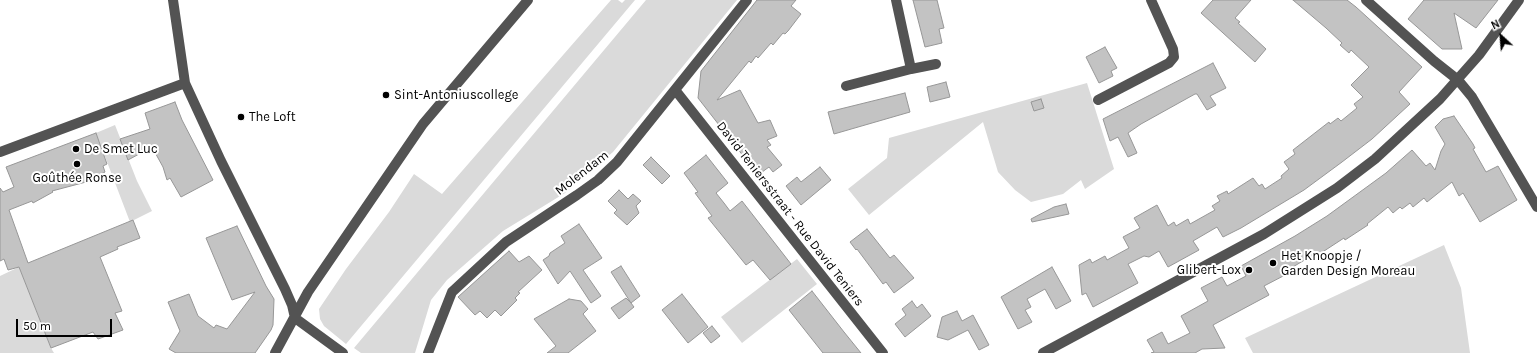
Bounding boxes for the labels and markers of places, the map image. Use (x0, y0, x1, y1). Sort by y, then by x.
place label: Sint-Antoniuscollege (394, 87, 519, 103)
marker: Sint-Antoniuscollege (381, 90, 391, 100)
place label: The Loft (249, 109, 296, 125)
marker: The Loft (236, 112, 246, 122)
place label: De Smet Luc (84, 141, 158, 157)
marker: De Smet Luc (71, 144, 81, 154)
marker: Goûthée Ronse (72, 159, 82, 169)
place label: Goûthée Ronse (33, 170, 121, 186)
place label: Het Knoopje / Garden Design Moreau (1281, 248, 1415, 279)
marker: Het Knoopje / Garden Design Moreau (1268, 258, 1278, 268)
place label: Glibert-Lox (1177, 262, 1241, 278)
marker: Glibert-Lox (1244, 265, 1254, 275)

